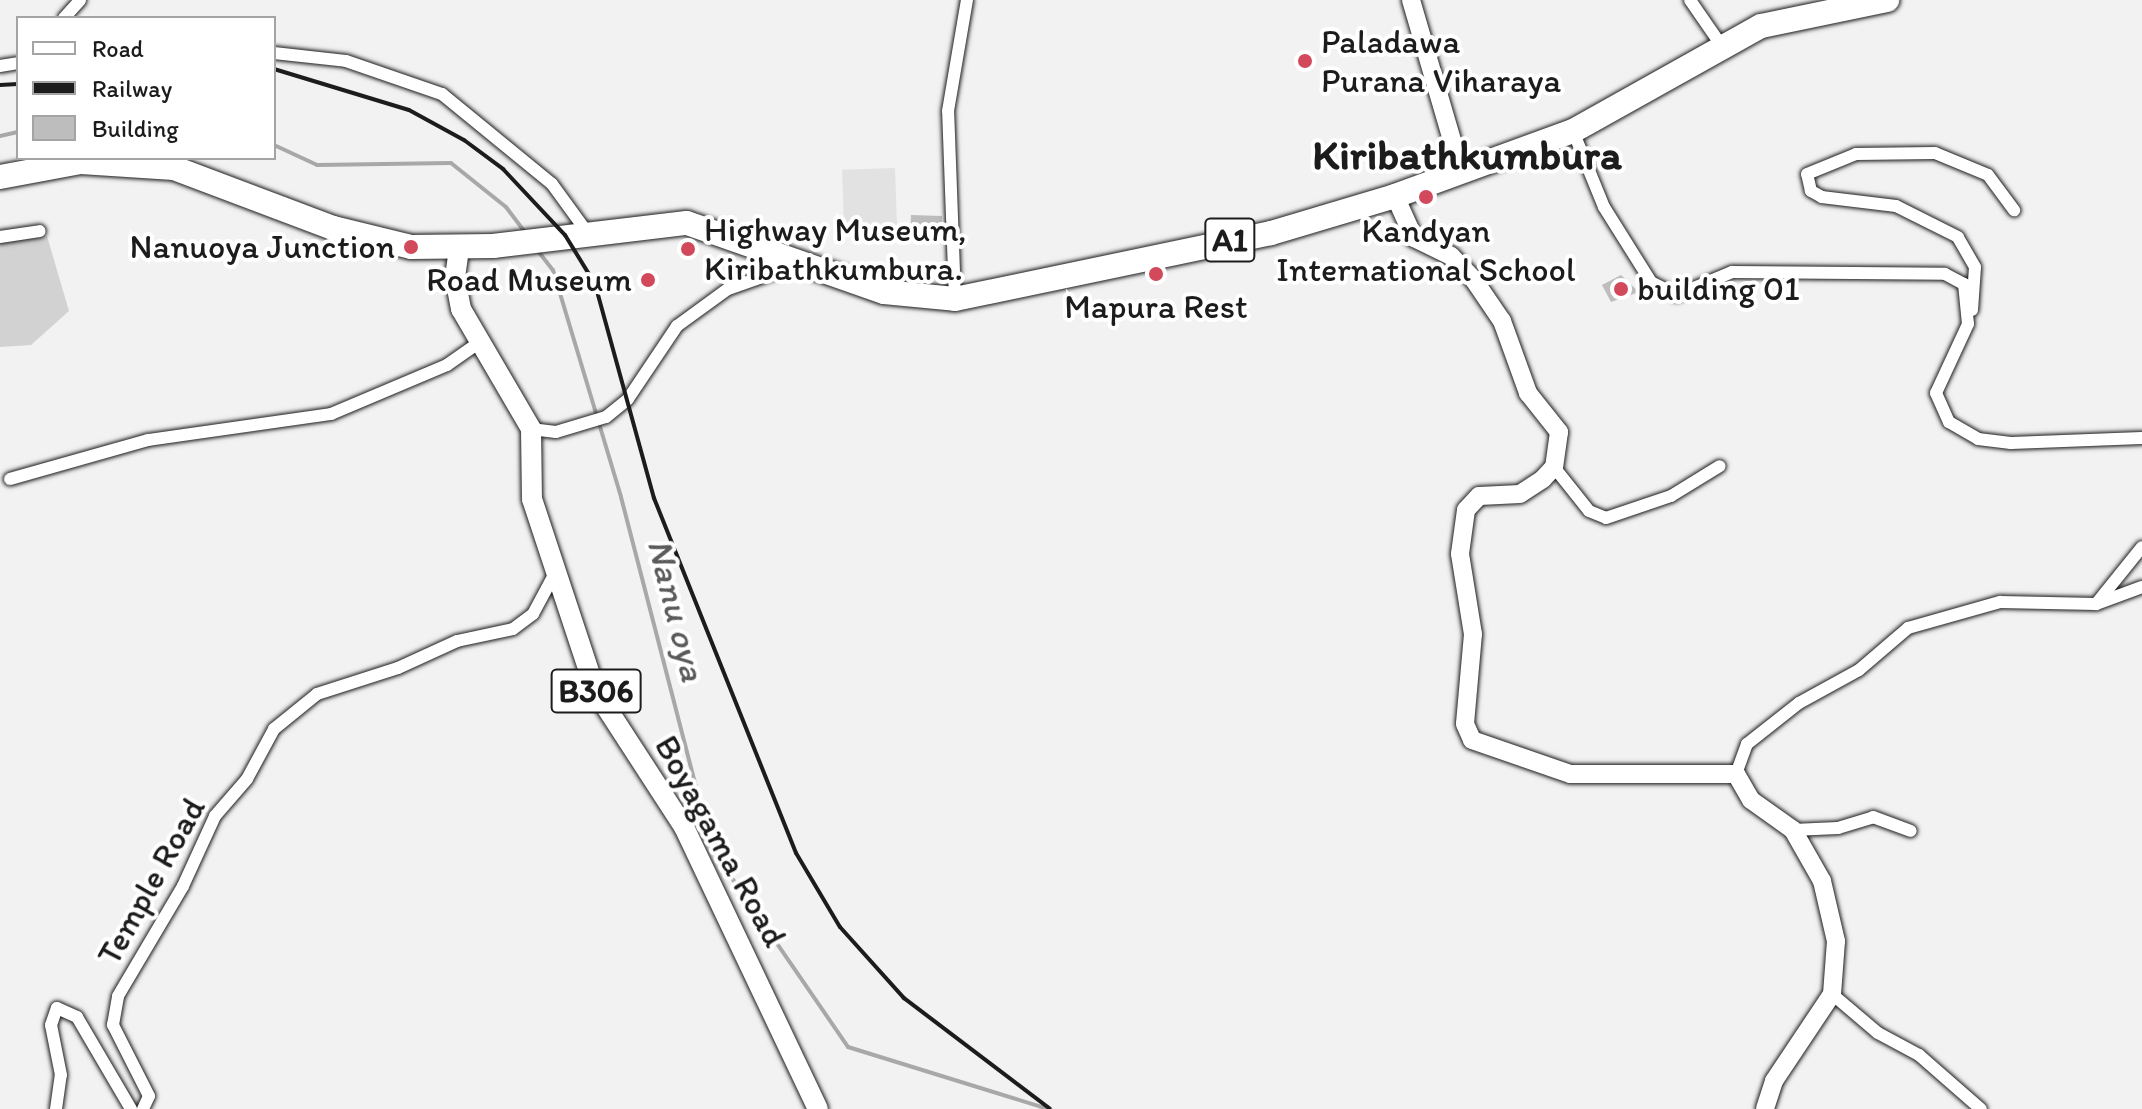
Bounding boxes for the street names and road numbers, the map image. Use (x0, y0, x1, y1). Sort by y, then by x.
road number: A1 (1204, 212, 1256, 268)
road number: B306 (550, 663, 642, 719)
street label: Boyagama Road (646, 729, 796, 953)
street label: Temple Road (89, 791, 213, 971)

